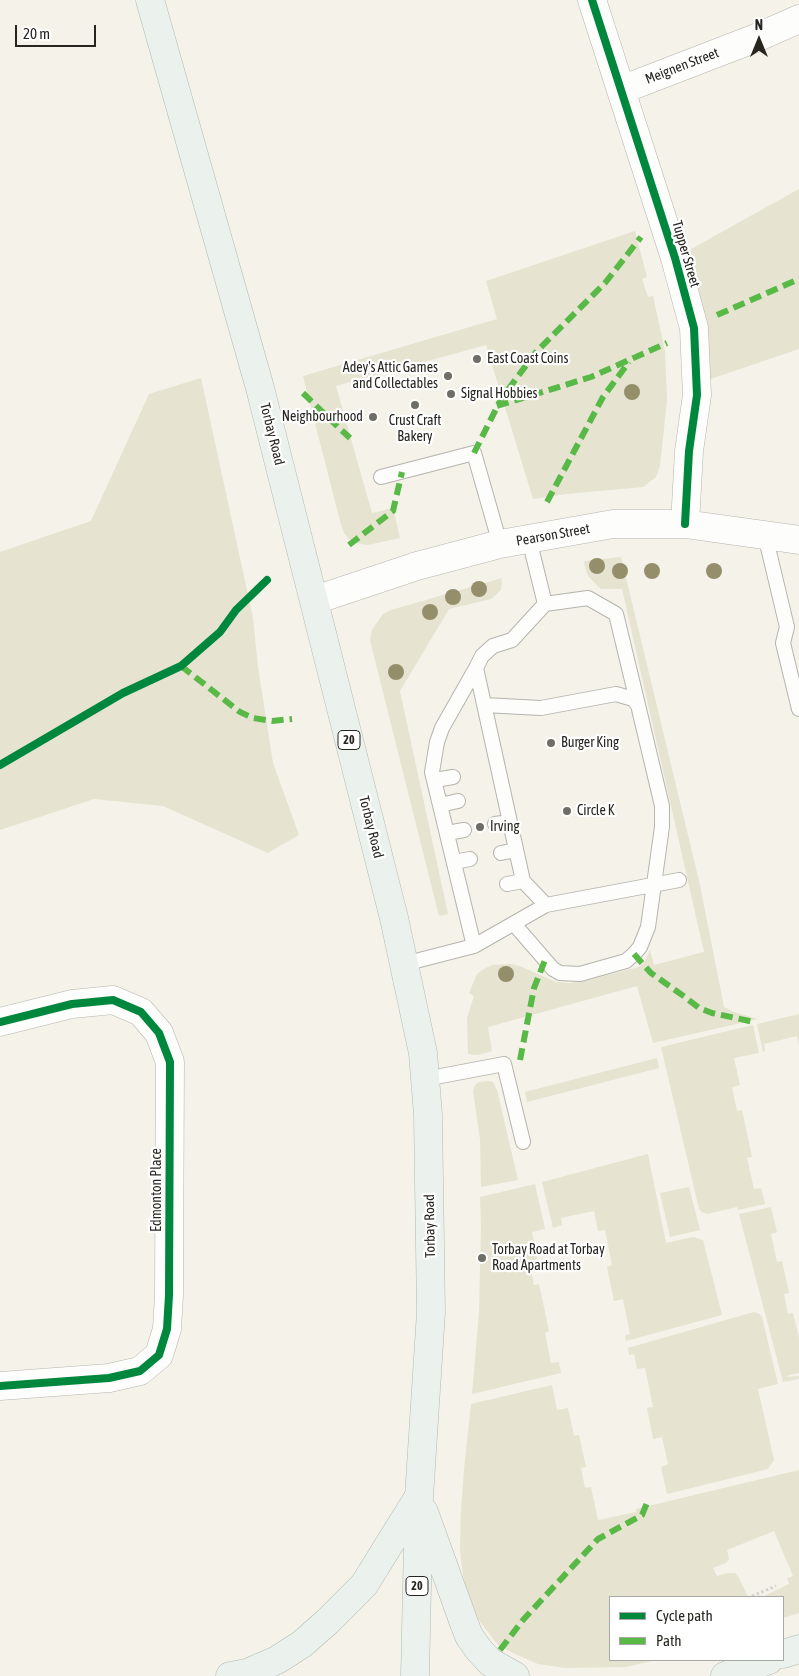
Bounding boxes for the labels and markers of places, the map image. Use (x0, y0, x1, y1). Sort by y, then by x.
place label: East Coast Coins (487, 351, 568, 367)
marker: East Coast Coins (471, 353, 483, 365)
place label: Adey's Attic Games and Collectables (343, 360, 438, 392)
marker: Adey's Attic Games and Collectables (442, 370, 454, 382)
place label: Signal Hobbies (461, 386, 538, 402)
marker: Signal Hobbies (445, 388, 457, 400)
marker: Crust Craft Bakery (409, 399, 421, 411)
place label: Neighbourhood (282, 409, 363, 425)
marker: Neighbourhood (367, 411, 379, 423)
place label: Crust Craft Bakery (389, 413, 441, 446)
place label: Burger King (561, 735, 619, 751)
marker: Burger King (545, 737, 557, 749)
place label: Circle K (577, 803, 615, 819)
marker: Circle K (561, 805, 573, 817)
place label: Irving (490, 819, 519, 835)
marker: Irving (474, 821, 486, 833)
place label: Torbay Road at Torbay Road Apartments (492, 1242, 605, 1274)
marker: Torbay Road at Torbay Road Apartments (476, 1252, 488, 1264)

